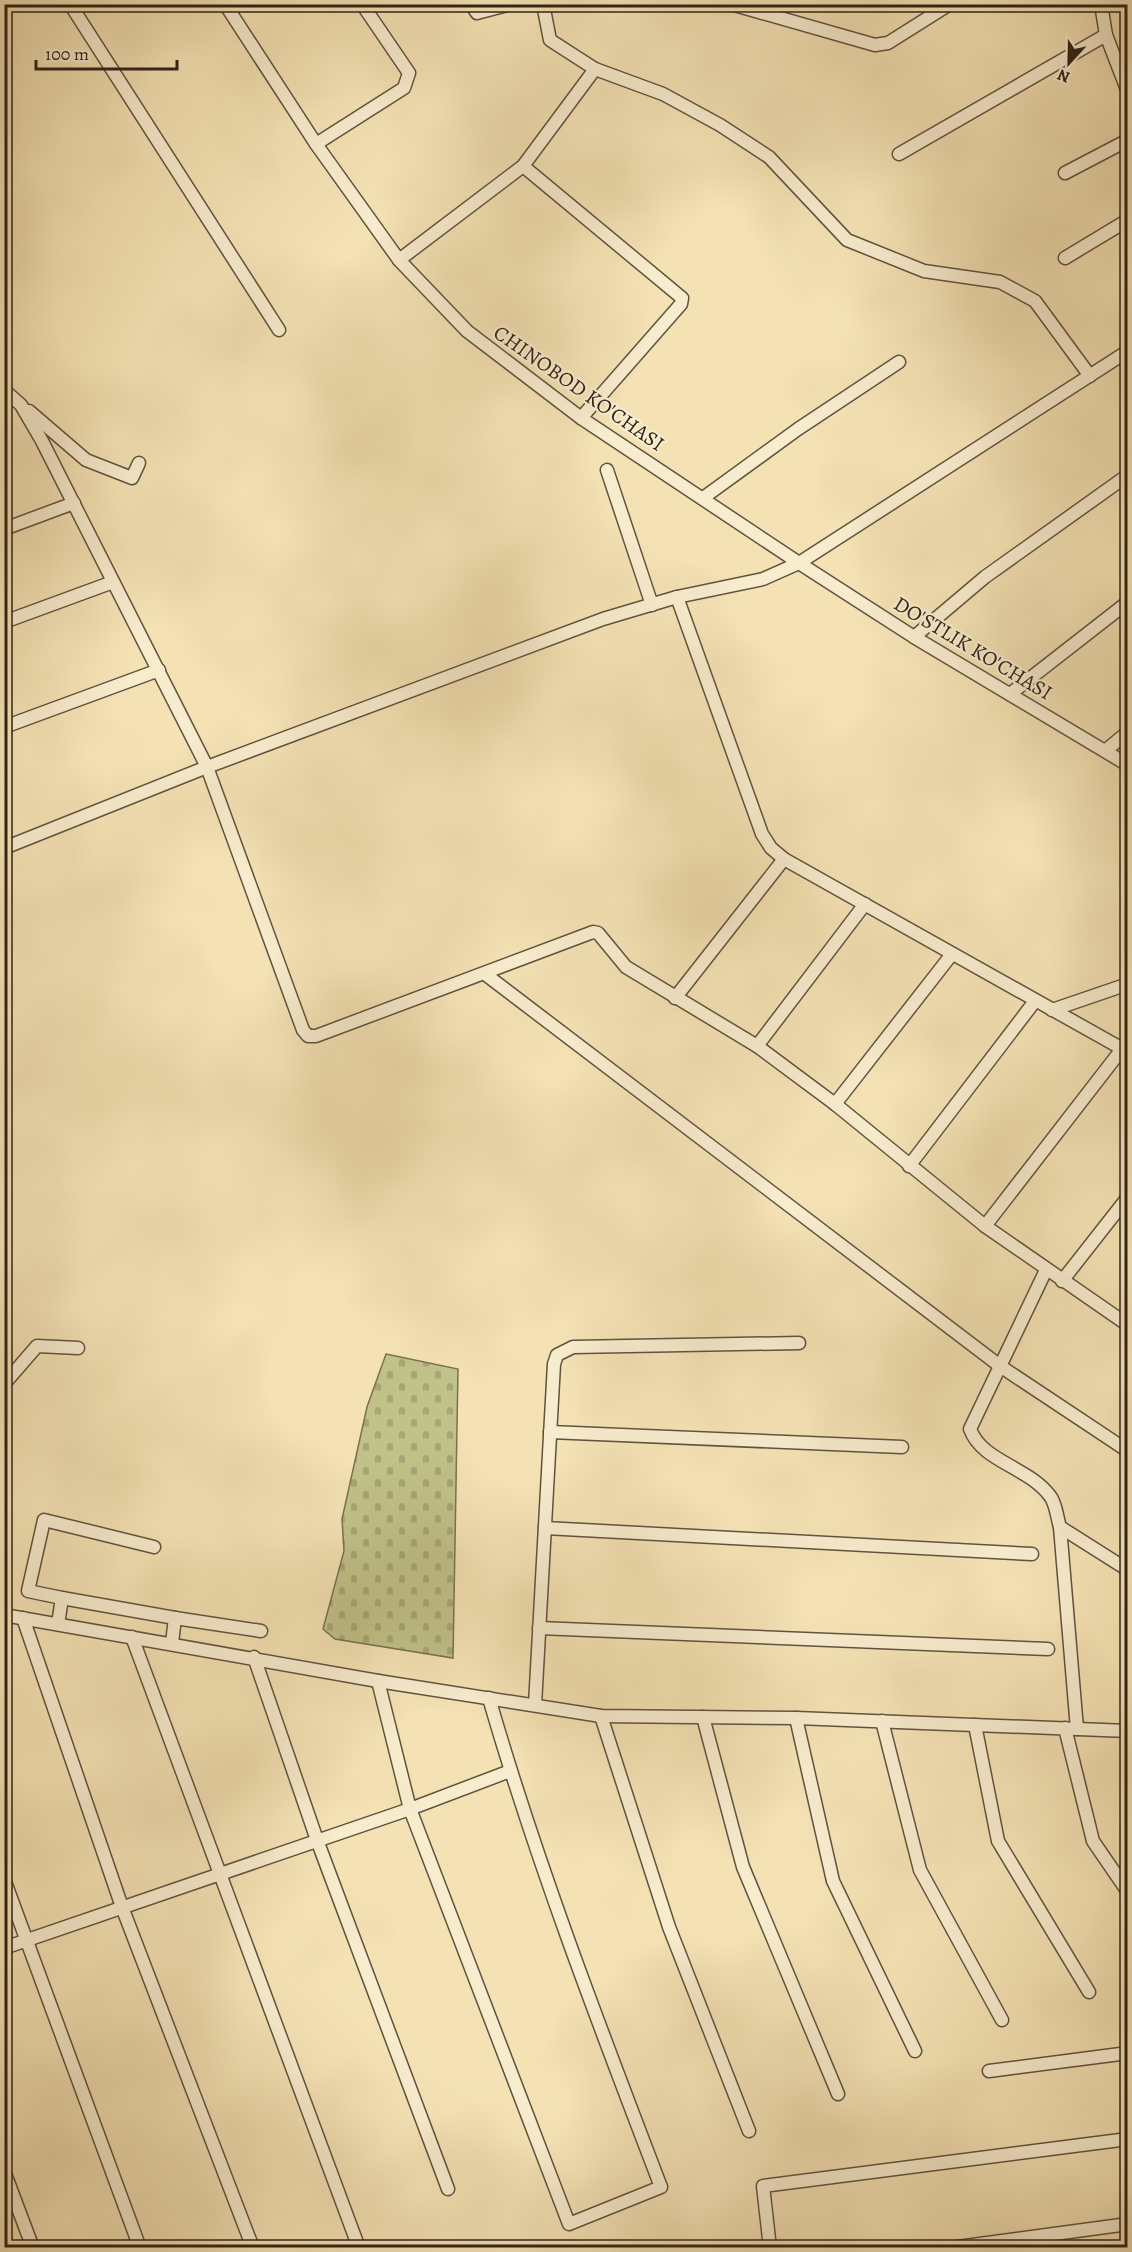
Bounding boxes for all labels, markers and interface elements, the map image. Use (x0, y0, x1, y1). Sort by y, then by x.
scale bar (36, 33, 177, 71)
north arrow (1039, 33, 1099, 93)
text: 100 m (45, 42, 89, 66)
text: N (1054, 63, 1073, 88)
street label: CHINOBOD KO'CHASI (488, 319, 670, 457)
street label: DO'STLIK KO'CHASI (889, 590, 1057, 706)

